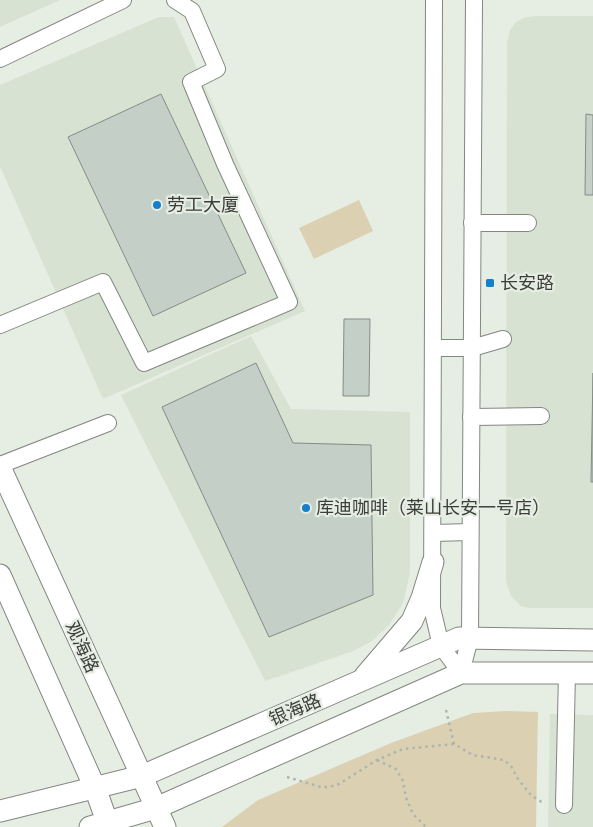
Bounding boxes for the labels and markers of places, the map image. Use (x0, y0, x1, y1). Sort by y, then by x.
place label: 劳工大厦 (167, 193, 239, 215)
marker: 劳工大厦 (151, 199, 163, 211)
place label: 长安路 (500, 271, 554, 293)
marker: 长安路 (484, 277, 496, 289)
place label: 库迪咖啡（莱山长安一号店） (316, 496, 550, 518)
marker: 库迪咖啡（莱山长安一号店） (300, 502, 312, 514)

